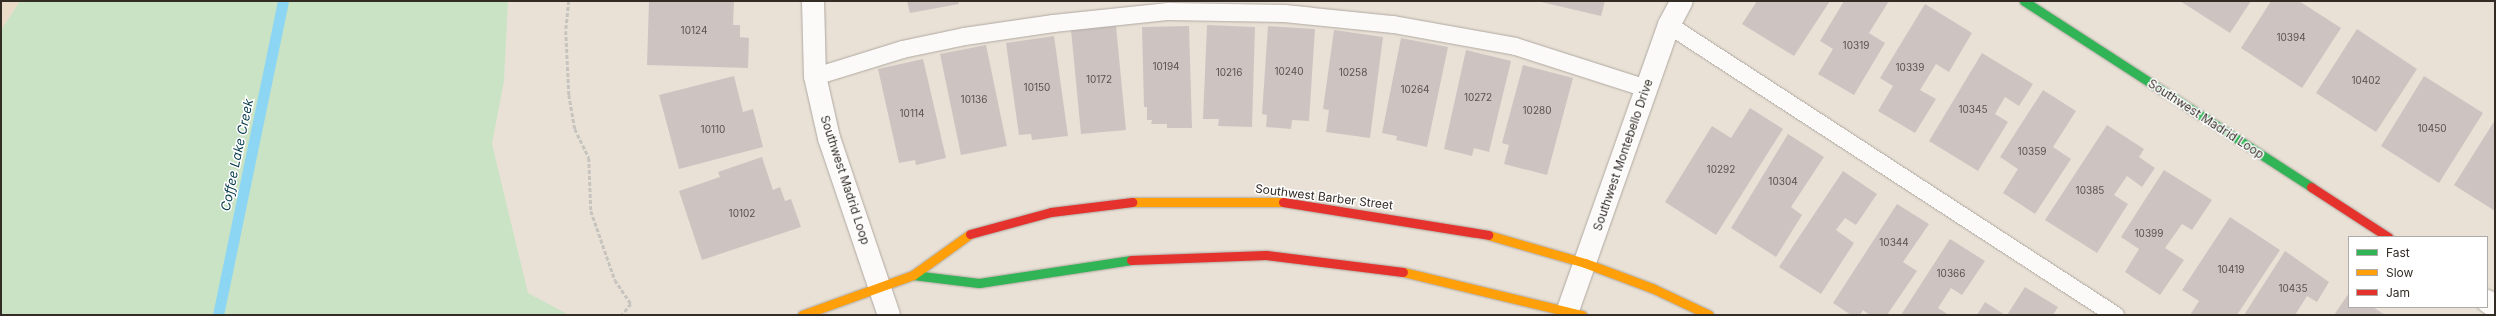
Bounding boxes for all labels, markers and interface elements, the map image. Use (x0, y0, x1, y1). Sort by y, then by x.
house number: 10124 (681, 25, 707, 37)
house number: 10394 (2276, 32, 2306, 44)
house number: 10319 (1843, 40, 1869, 52)
house number: 10194 (1152, 61, 1180, 73)
house number: 10339 (1896, 62, 1924, 74)
house number: 10240 (1274, 66, 1304, 78)
house number: 10216 (1216, 67, 1242, 79)
house number: 10258 (1339, 67, 1367, 79)
house number: 10172 (1086, 74, 1112, 86)
house number: 10402 (2351, 75, 2381, 87)
street label: Southwest Madrid Loop (2145, 76, 2267, 162)
street label: Southwest Montebello Drive (1590, 77, 1656, 233)
house number: 10150 (1024, 82, 1050, 94)
house number: 10264 (1400, 84, 1430, 96)
house number: 10272 (1464, 92, 1492, 104)
house number: 10136 (961, 94, 987, 106)
water label: Coffee Lake Creek (217, 97, 257, 213)
house number: 10345 (1958, 104, 1988, 116)
house number: 10280 (1523, 105, 1551, 117)
house number: 10114 (900, 108, 924, 120)
street label: Southwest Madrid Loop (817, 114, 873, 246)
house number: 10450 (2417, 123, 2447, 135)
house number: 10110 (701, 124, 725, 136)
house number: 10359 (2018, 146, 2046, 158)
house number: 10292 (1707, 164, 1735, 176)
house number: 10304 (1768, 176, 1798, 188)
street label: Southwest Barber Street (1254, 181, 1394, 213)
house number: 10385 (2076, 185, 2104, 197)
house number: 10102 (729, 208, 755, 220)
house number: 10399 (2135, 228, 2163, 240)
legend (2348, 236, 2488, 308)
house number: 10344 (1879, 237, 1909, 249)
text: Fast (2386, 245, 2410, 260)
house number: 10419 (2218, 264, 2244, 276)
text: Slow (2386, 265, 2413, 280)
house number: 10366 (1937, 268, 1965, 280)
house number: 10435 (2278, 283, 2308, 295)
text: Jam (2386, 285, 2410, 300)

